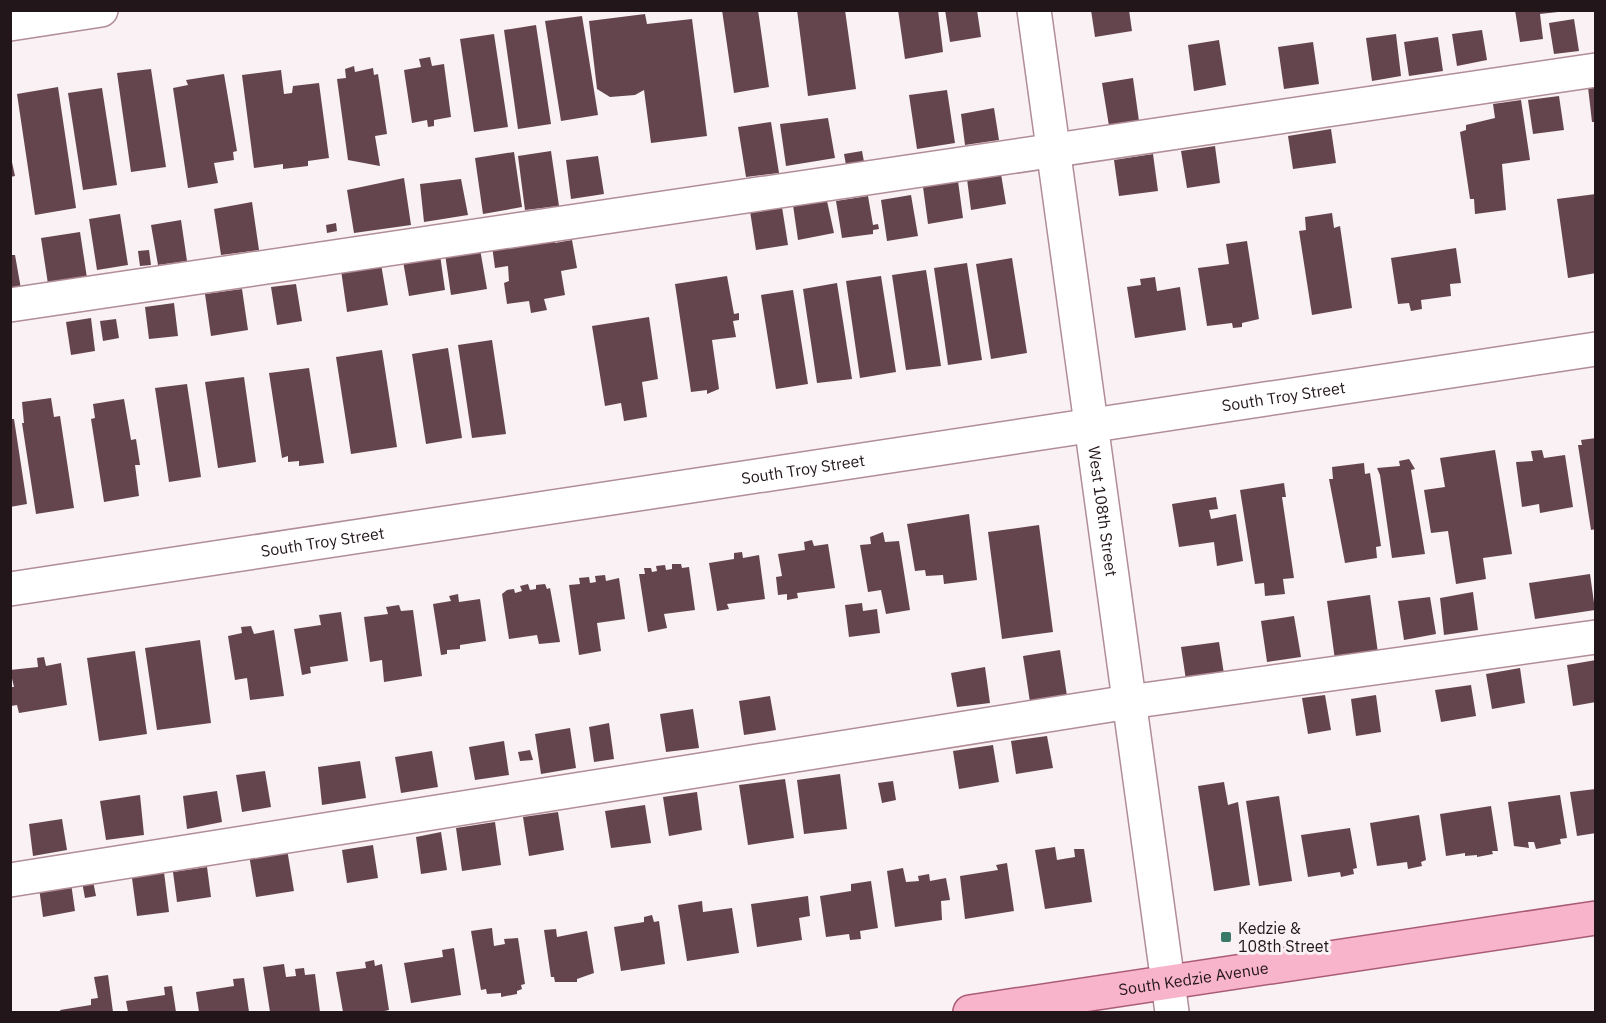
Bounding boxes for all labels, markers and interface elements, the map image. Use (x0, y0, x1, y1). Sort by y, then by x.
street label: South Troy Street (1220, 377, 1347, 416)
street label: West 108th Street (1084, 445, 1122, 578)
street label: South Troy Street (740, 450, 866, 488)
street label: South Troy Street (259, 523, 386, 561)
place label: Kedzie & 108th Street (1238, 918, 1329, 956)
marker: Kedzie & 108th Street (1219, 930, 1233, 944)
street label: South Kedzie Avenue (1117, 957, 1270, 1000)

